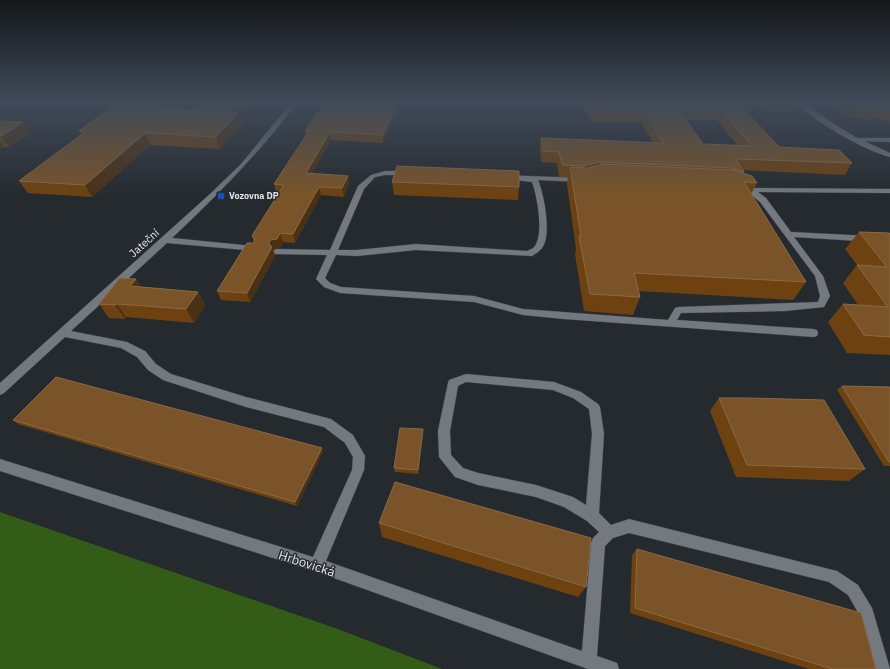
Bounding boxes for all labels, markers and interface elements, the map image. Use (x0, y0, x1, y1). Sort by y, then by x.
place label: Vozovna DP (229, 190, 279, 201)
marker: Vozovna DP (216, 191, 226, 201)
street label: Jateční (126, 226, 162, 260)
street label: Hrbovická (276, 546, 337, 581)

